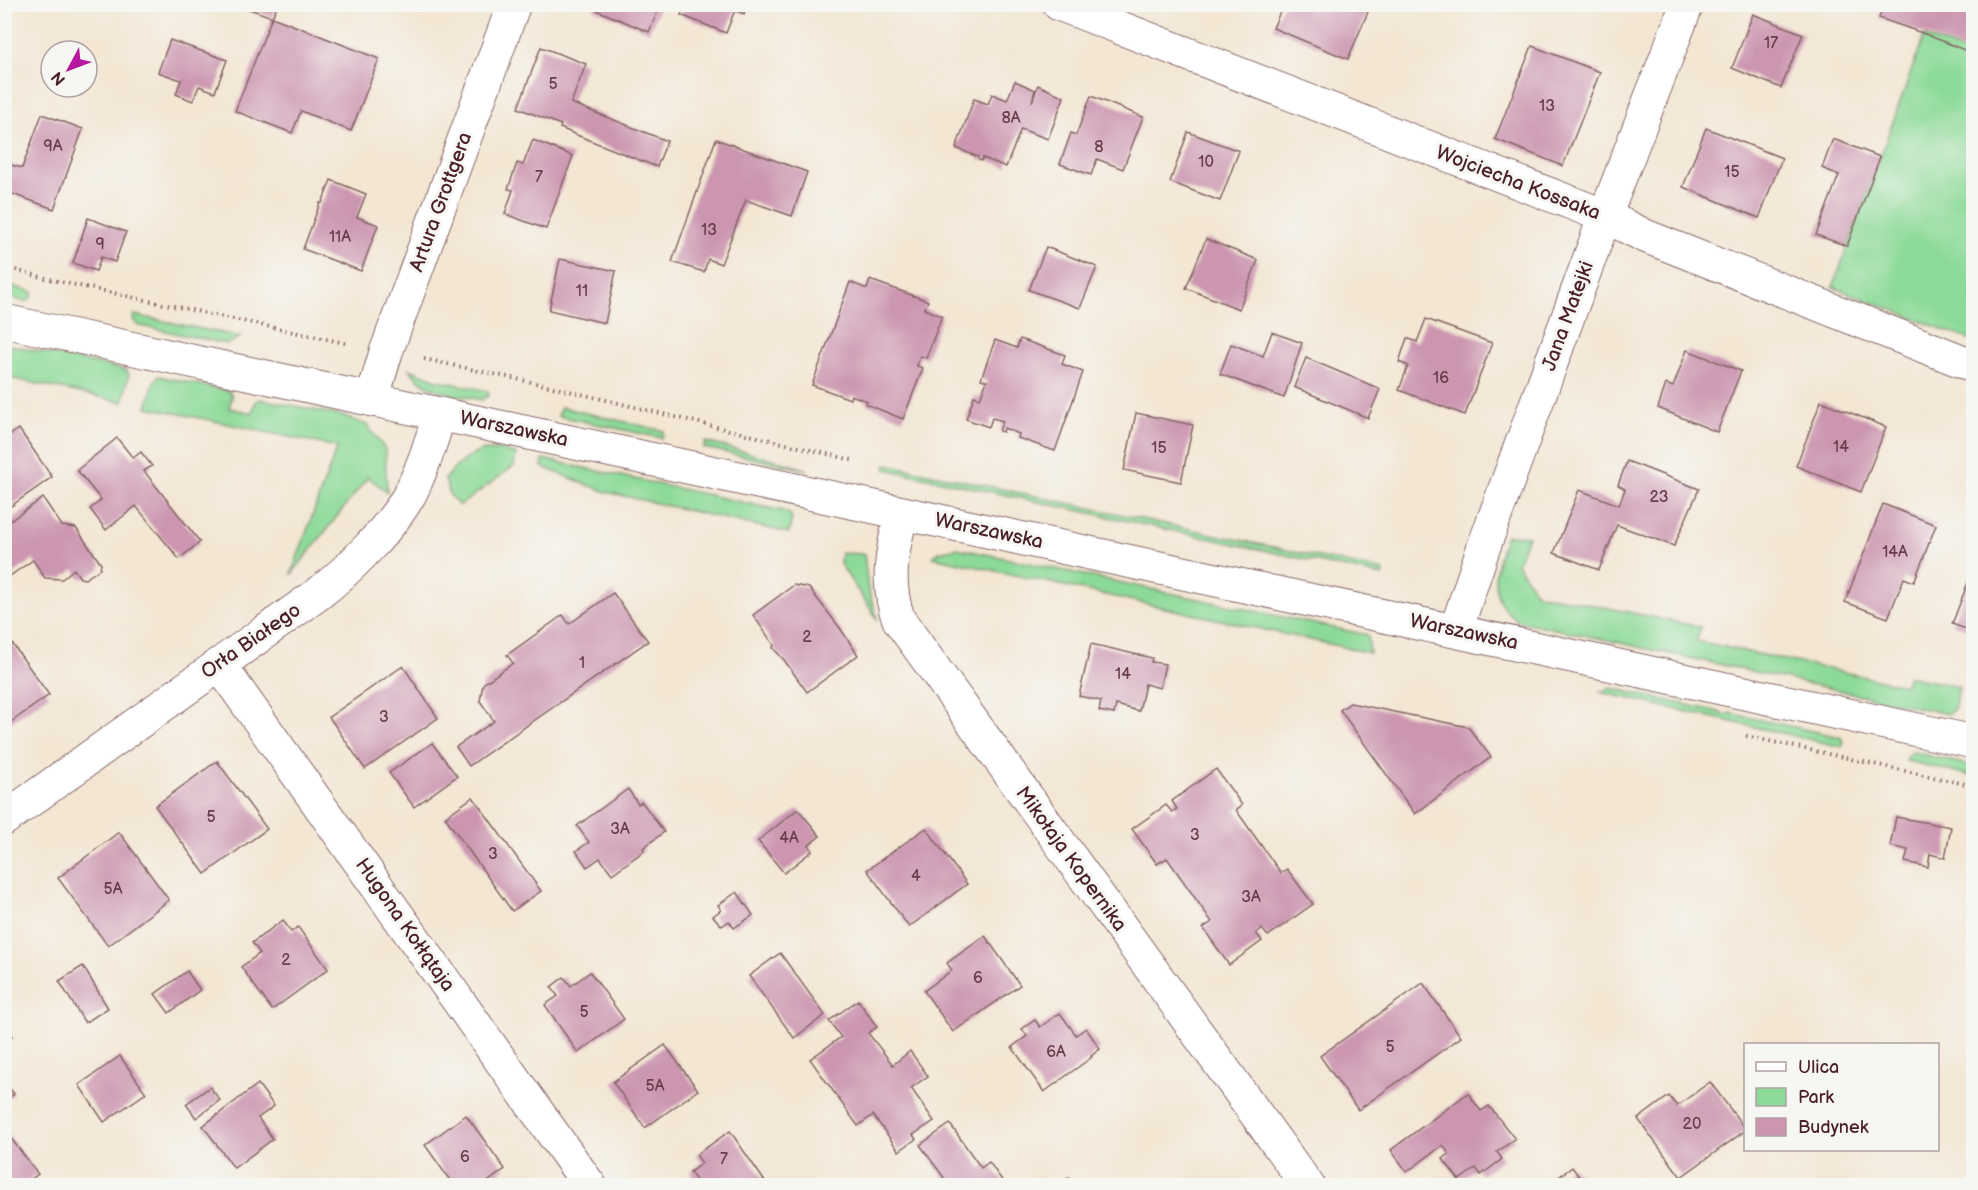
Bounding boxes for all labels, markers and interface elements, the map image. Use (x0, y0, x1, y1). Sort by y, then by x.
house number: 17 (1764, 34, 1778, 53)
north arrow (39, 39, 99, 99)
text: N (48, 67, 70, 89)
house number: 5 (548, 75, 558, 94)
house number: 13 (1539, 97, 1555, 116)
house number: 8A (1001, 109, 1021, 128)
street label: Artura Grottgera (405, 129, 477, 275)
house number: 9A (43, 137, 63, 156)
house number: 8 (1094, 138, 1104, 157)
street label: Wojciecha Kossaka (1432, 141, 1604, 225)
house number: 10 (1198, 153, 1214, 172)
house number: 15 (1724, 163, 1740, 182)
house number: 7 (535, 168, 543, 187)
house number: 13 (701, 221, 717, 240)
house number: 11A (329, 228, 351, 247)
house number: 9 (95, 235, 105, 254)
street label: Jana Matejki (1537, 258, 1599, 374)
house number: 11 (576, 282, 588, 301)
house number: 16 (1433, 369, 1449, 388)
street label: Warszawska (458, 406, 570, 452)
house number: 14 (1833, 438, 1849, 457)
house number: 15 (1151, 439, 1167, 458)
house number: 23 (1650, 488, 1669, 507)
street label: Warszawska (933, 508, 1045, 554)
house number: 14A (1882, 543, 1908, 562)
street label: Orła Białego (197, 598, 305, 684)
street label: Warszawska (1408, 609, 1520, 655)
house number: 2 (802, 628, 812, 647)
house number: 1 (579, 654, 585, 673)
house number: 14 (1115, 665, 1131, 684)
house number: 3 (379, 708, 389, 727)
street label: Mikołaja Kopernika (1010, 782, 1132, 936)
house number: 5 (206, 808, 216, 827)
house number: 3A (610, 820, 630, 839)
house number: 3 (1190, 826, 1200, 845)
house number: 4A (779, 829, 799, 848)
house number: 3 (488, 845, 498, 864)
street label: Hugona Kołłątaja (350, 854, 460, 996)
house number: 4 (911, 867, 921, 886)
house number: 5A (104, 880, 123, 899)
house number: 3A (1241, 888, 1261, 907)
house number: 2 (281, 951, 291, 970)
house number: 6 (973, 969, 983, 988)
house number: 5 (579, 1003, 589, 1022)
house number: 5 (1385, 1038, 1395, 1057)
house number: 6A (1046, 1043, 1066, 1062)
legend (1744, 1043, 1939, 1151)
text: Ulica (1798, 1057, 1839, 1078)
house number: 5A (646, 1077, 665, 1096)
text: Park (1798, 1087, 1834, 1108)
house number: 20 (1683, 1115, 1701, 1134)
text: Budynek (1798, 1117, 1869, 1138)
house number: 6 (460, 1148, 470, 1167)
house number: 7 (720, 1150, 728, 1169)

